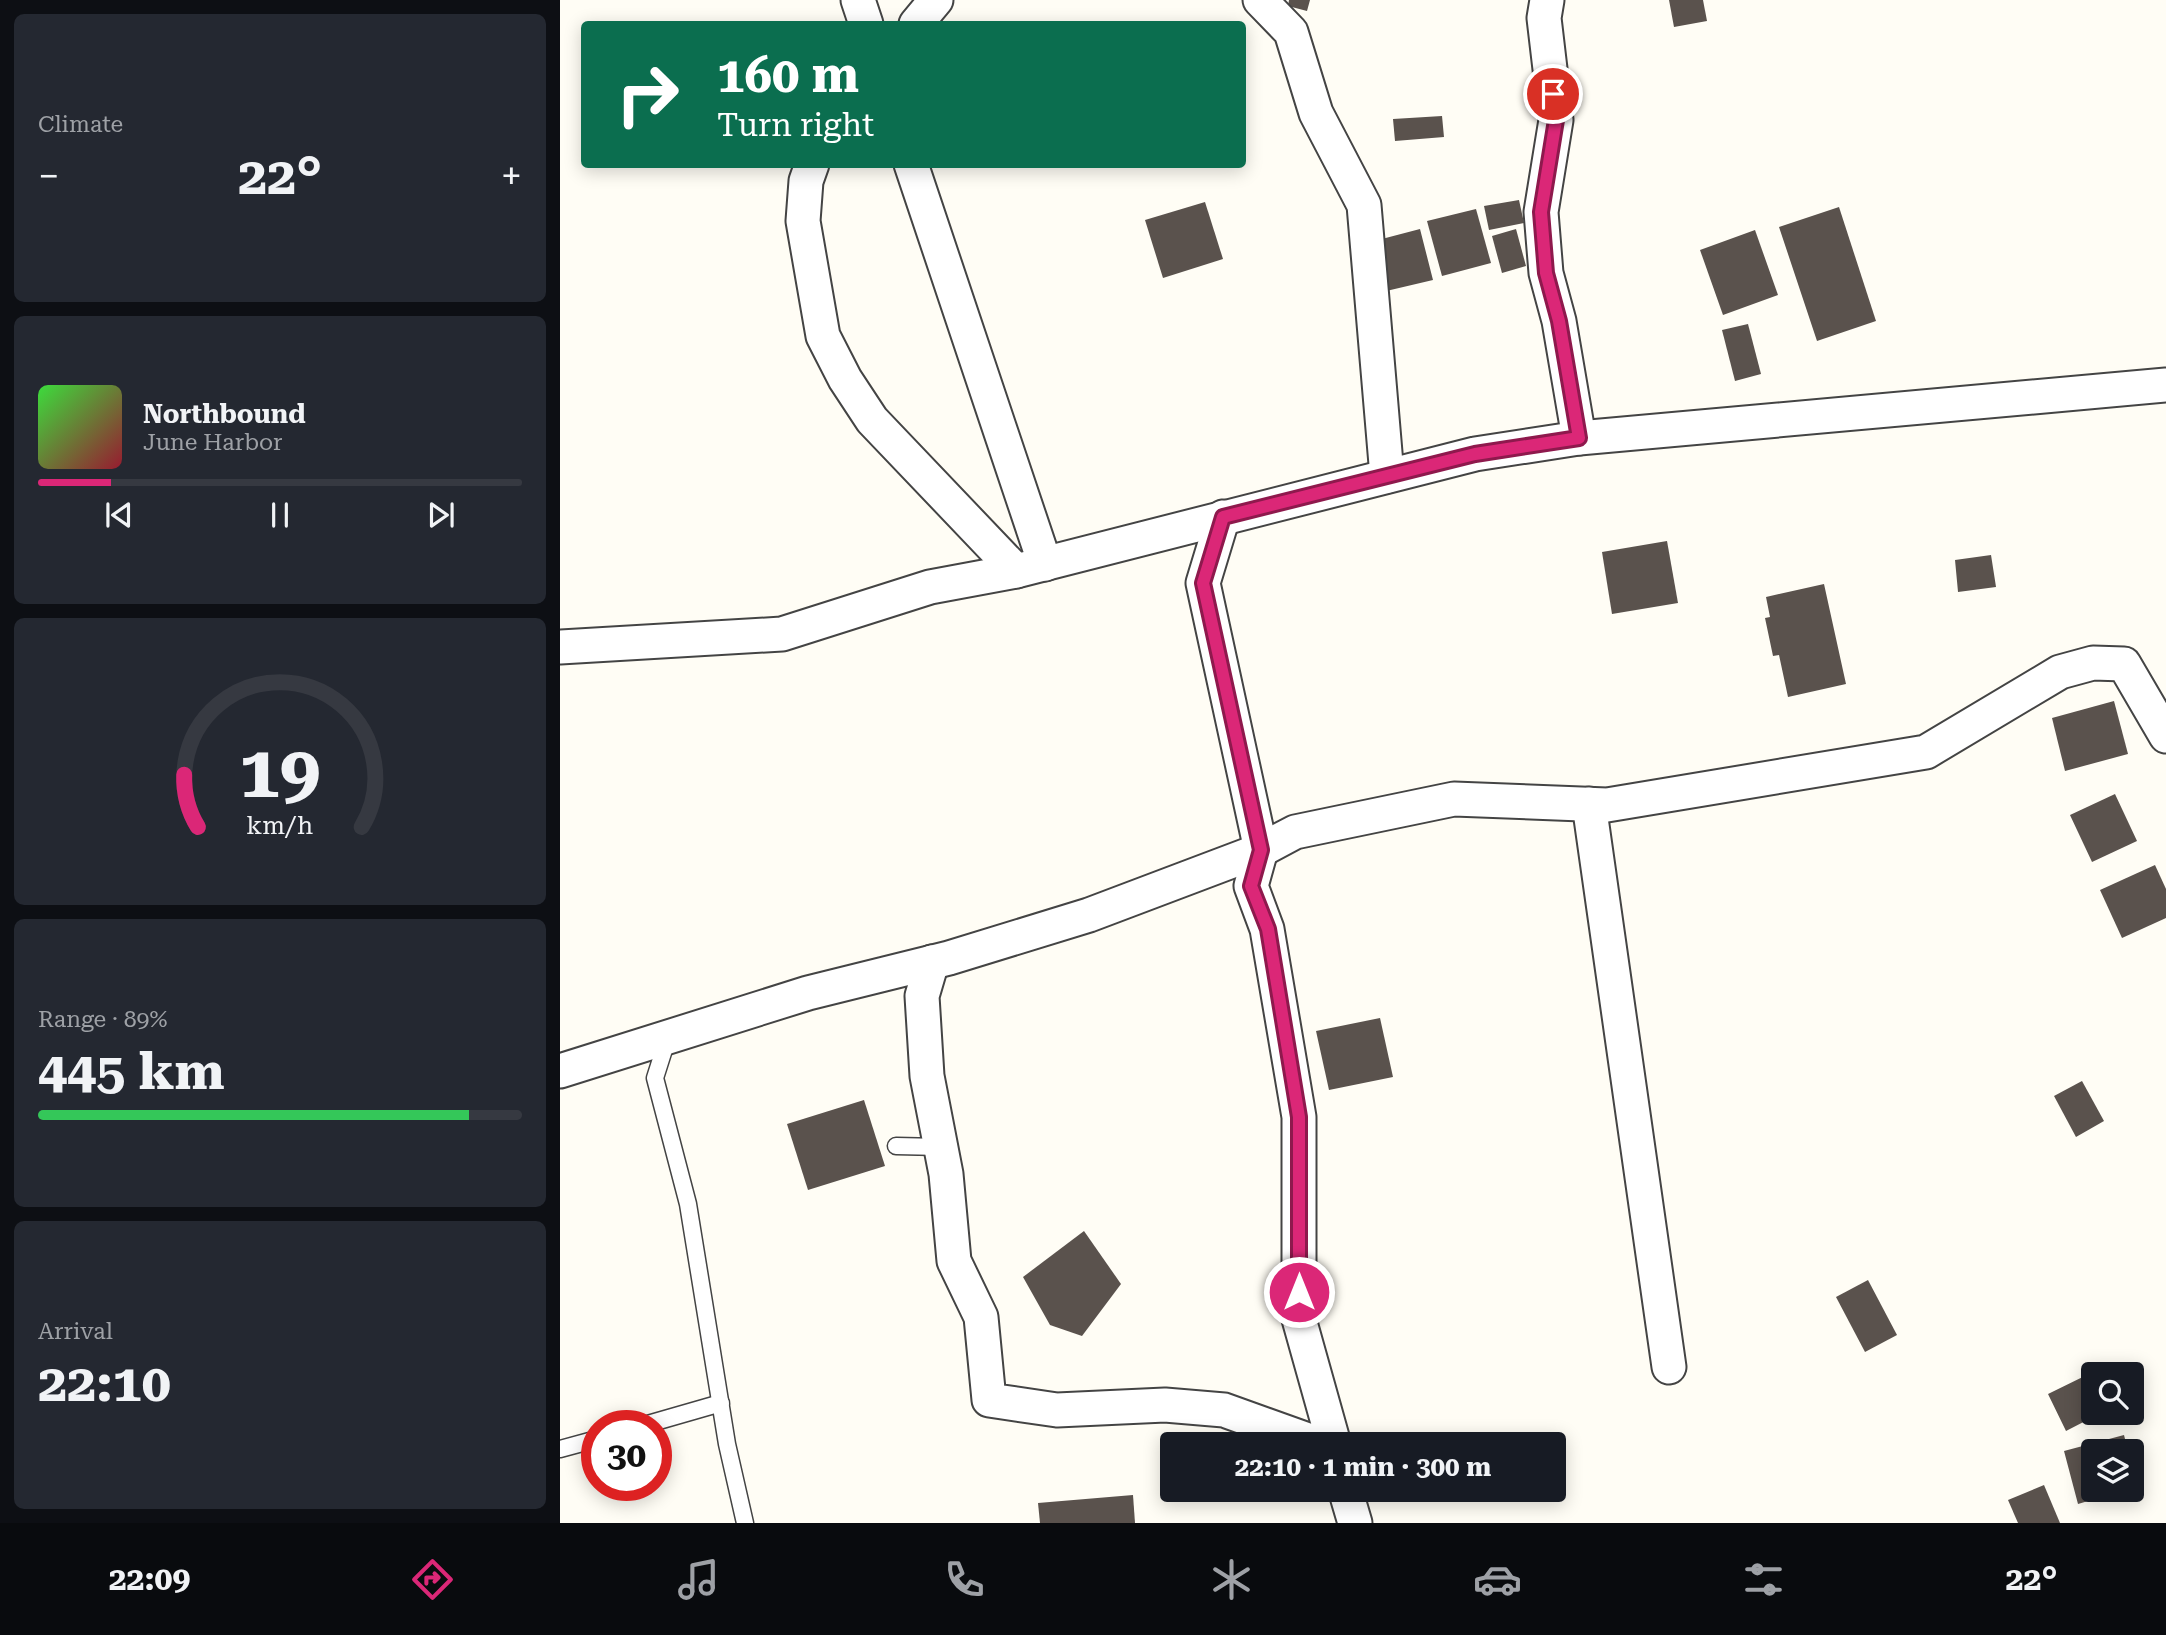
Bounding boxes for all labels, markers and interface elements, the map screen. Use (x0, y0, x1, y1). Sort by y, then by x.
text: 160 m (717, 47, 859, 104)
icon: right (602, 49, 693, 140)
pin (1523, 64, 1583, 124)
icon: arrive (1534, 75, 1572, 113)
text: Turn right (717, 106, 874, 144)
text: Climate (38, 111, 123, 138)
text: 22° (238, 146, 322, 207)
text: − (38, 154, 59, 198)
text: + (501, 154, 522, 198)
text: Northbound (143, 399, 306, 429)
text: June Harbor (143, 429, 283, 456)
icon: previous (100, 496, 138, 534)
icon: pause (261, 496, 299, 534)
icon: next (422, 496, 460, 534)
text: 19 (239, 731, 321, 816)
text: km/h (247, 811, 313, 840)
text: Range · 89% (38, 1006, 167, 1033)
text: 445 km (38, 1041, 225, 1102)
position arrow (1262, 1255, 1336, 1329)
text: Arrival (38, 1318, 113, 1345)
text: 22:10 (38, 1353, 171, 1414)
map controls (2081, 1362, 2144, 1502)
button: search (2081, 1362, 2144, 1425)
speed limit sign: 30 (581, 1410, 672, 1501)
button: layers (2081, 1439, 2144, 1502)
text: 22:10 · 1 min · 300 m (1235, 1452, 1491, 1482)
icon: directions (408, 1555, 457, 1604)
icon: music (674, 1555, 723, 1604)
icon: phone (940, 1555, 989, 1604)
icon: climate (1207, 1555, 1256, 1604)
icon: car (1473, 1555, 1522, 1604)
icon: filters (1739, 1555, 1788, 1604)
text: 22:09 (109, 1560, 190, 1598)
text: 22° (2006, 1560, 2057, 1598)

